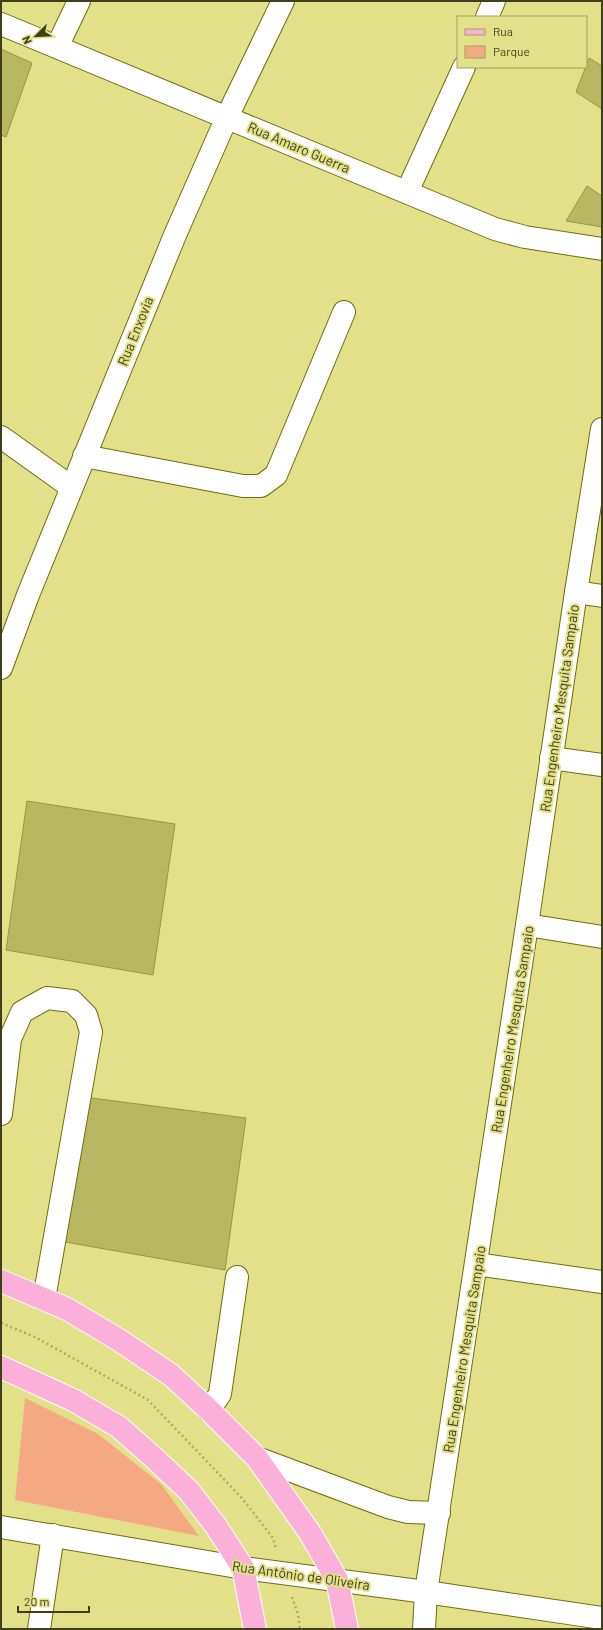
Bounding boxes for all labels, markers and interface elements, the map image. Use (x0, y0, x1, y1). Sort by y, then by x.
north arrow (16, 16, 56, 56)
legend (457, 16, 587, 68)
text: Rua (493, 24, 513, 38)
text: N (19, 34, 34, 46)
text: Parque (493, 44, 530, 58)
street label: Rua Amaro Guerra (245, 118, 353, 176)
street label: Rua Enxovia (113, 294, 157, 368)
street label: Rua Engenheiro Mesquita Sampaio (536, 603, 582, 813)
street label: Rua Engenheiro Mesquita Sampaio (487, 924, 537, 1134)
street label: Rua Engenheiro Mesquita Sampaio (439, 1244, 489, 1454)
street label: Rua Antônio de Oliveira (231, 1557, 371, 1593)
scale bar (18, 1588, 89, 1614)
text: 20 m (24, 1594, 50, 1608)

